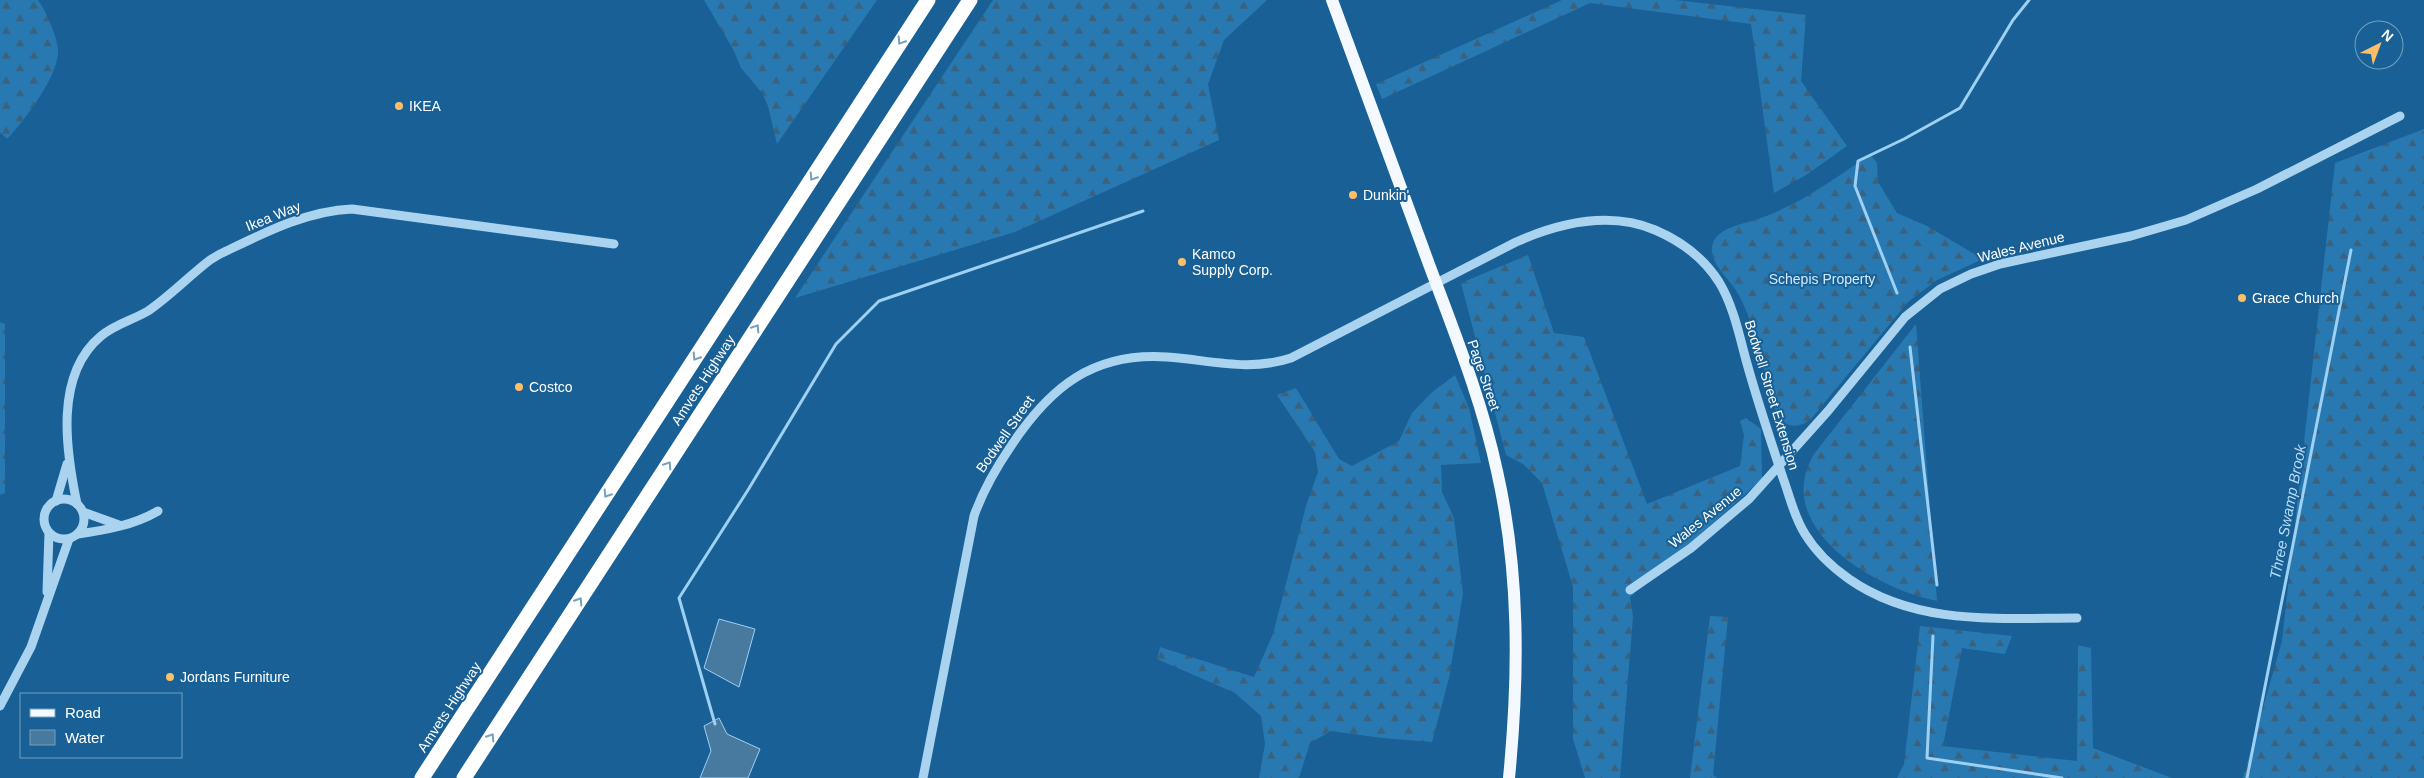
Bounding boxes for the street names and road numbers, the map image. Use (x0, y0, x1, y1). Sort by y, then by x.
street label: Ikea Way (243, 198, 303, 234)
street label: Wales Avenue (1976, 228, 2066, 265)
street label: Bodwell Street Extension (1742, 318, 1802, 472)
street label: Amvets Highway (668, 332, 738, 428)
street label: Page Street (1464, 337, 1504, 413)
street label: Bodwell Street (973, 392, 1038, 476)
street label: Wales Avenue (1665, 483, 1745, 551)
street label: Amvets Highway (414, 659, 484, 755)

